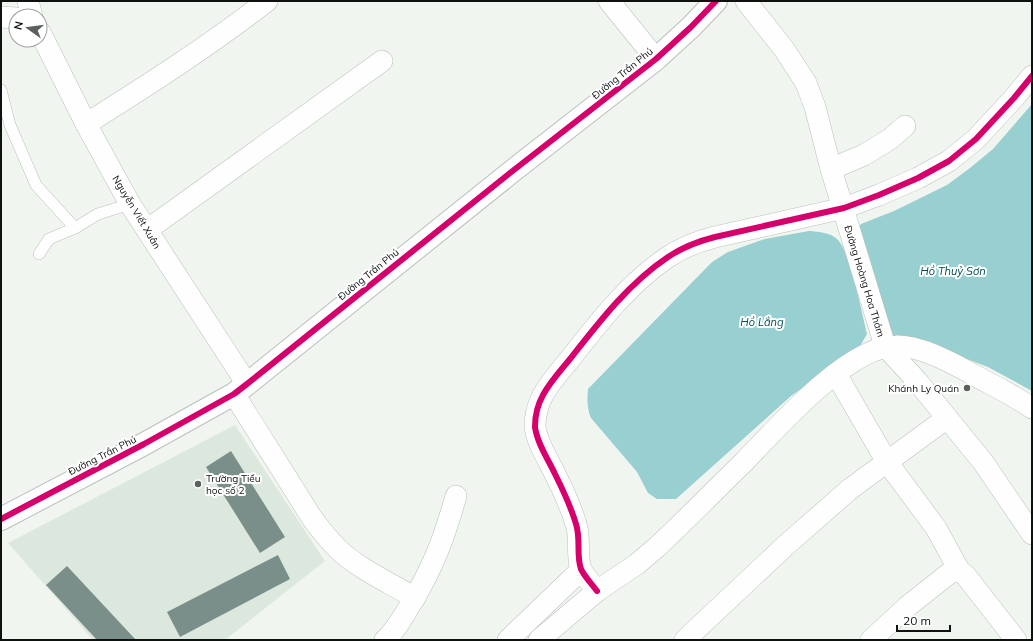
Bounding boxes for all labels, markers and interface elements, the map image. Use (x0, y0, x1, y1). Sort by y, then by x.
north arrow (8, 8, 48, 48)
text: N (10, 20, 26, 31)
street label: Đường Trần Phú (589, 45, 656, 102)
street label: Nguyễn Viết Xuân (110, 173, 164, 251)
street label: Đường Hoàng Hoa Thám (841, 224, 888, 339)
street label: Đường Trần Phú (335, 246, 402, 303)
water label: Hồ Thuỷ Sơn (920, 264, 986, 278)
water label: Hồ Lắng (740, 315, 784, 329)
place label: Khánh Ly Quán (888, 382, 959, 395)
marker: Khánh Ly Quán (962, 383, 972, 393)
street label: Đường Trần Phú (66, 433, 139, 478)
place label: Trường Tiểu học số 2 (206, 472, 261, 497)
marker: Trường Tiểu học số 2 (193, 479, 203, 489)
scale bar (897, 607, 950, 633)
text: 20 m (903, 613, 931, 628)

